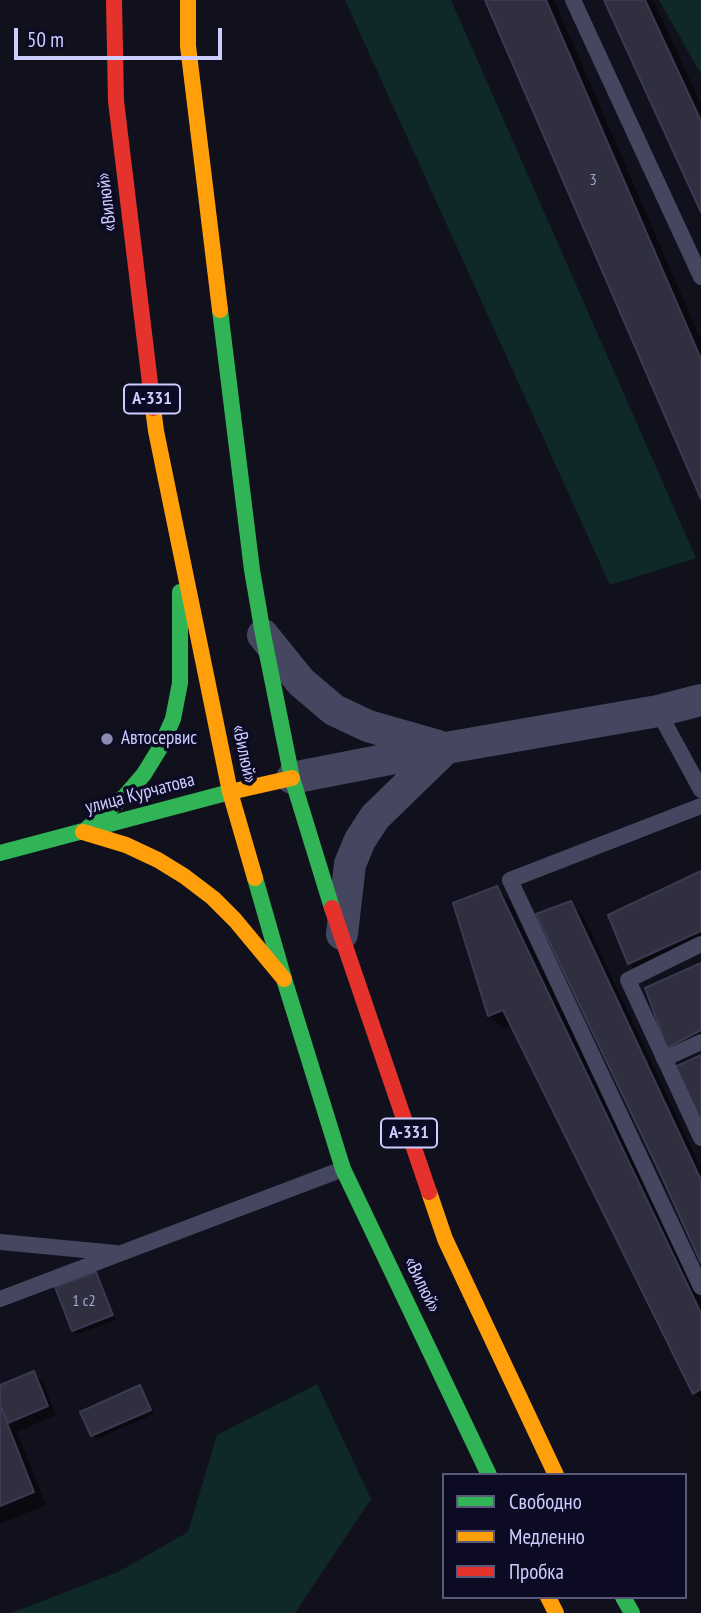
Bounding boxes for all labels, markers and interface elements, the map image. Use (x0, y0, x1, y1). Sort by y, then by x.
scale bar (18, 14, 226, 58)
text: 50 m (27, 26, 64, 53)
house number: 3 (589, 170, 597, 190)
street label: «Вилюй» (92, 171, 122, 233)
road number: А-331 (124, 384, 180, 414)
street label: «Вилюй» (227, 723, 261, 785)
place label: Автосервис (121, 728, 197, 750)
marker: Автосервис (99, 731, 115, 747)
street label: улица Курчатова (83, 768, 197, 820)
road number: А-331 (381, 1118, 437, 1148)
street label: «Вилюй» (399, 1253, 445, 1317)
house number: 1 с2 (72, 1291, 96, 1311)
legend (442, 1473, 687, 1599)
text: Свободно (509, 1488, 582, 1515)
text: Медленно (509, 1523, 585, 1550)
text: Пробка (509, 1558, 564, 1585)

